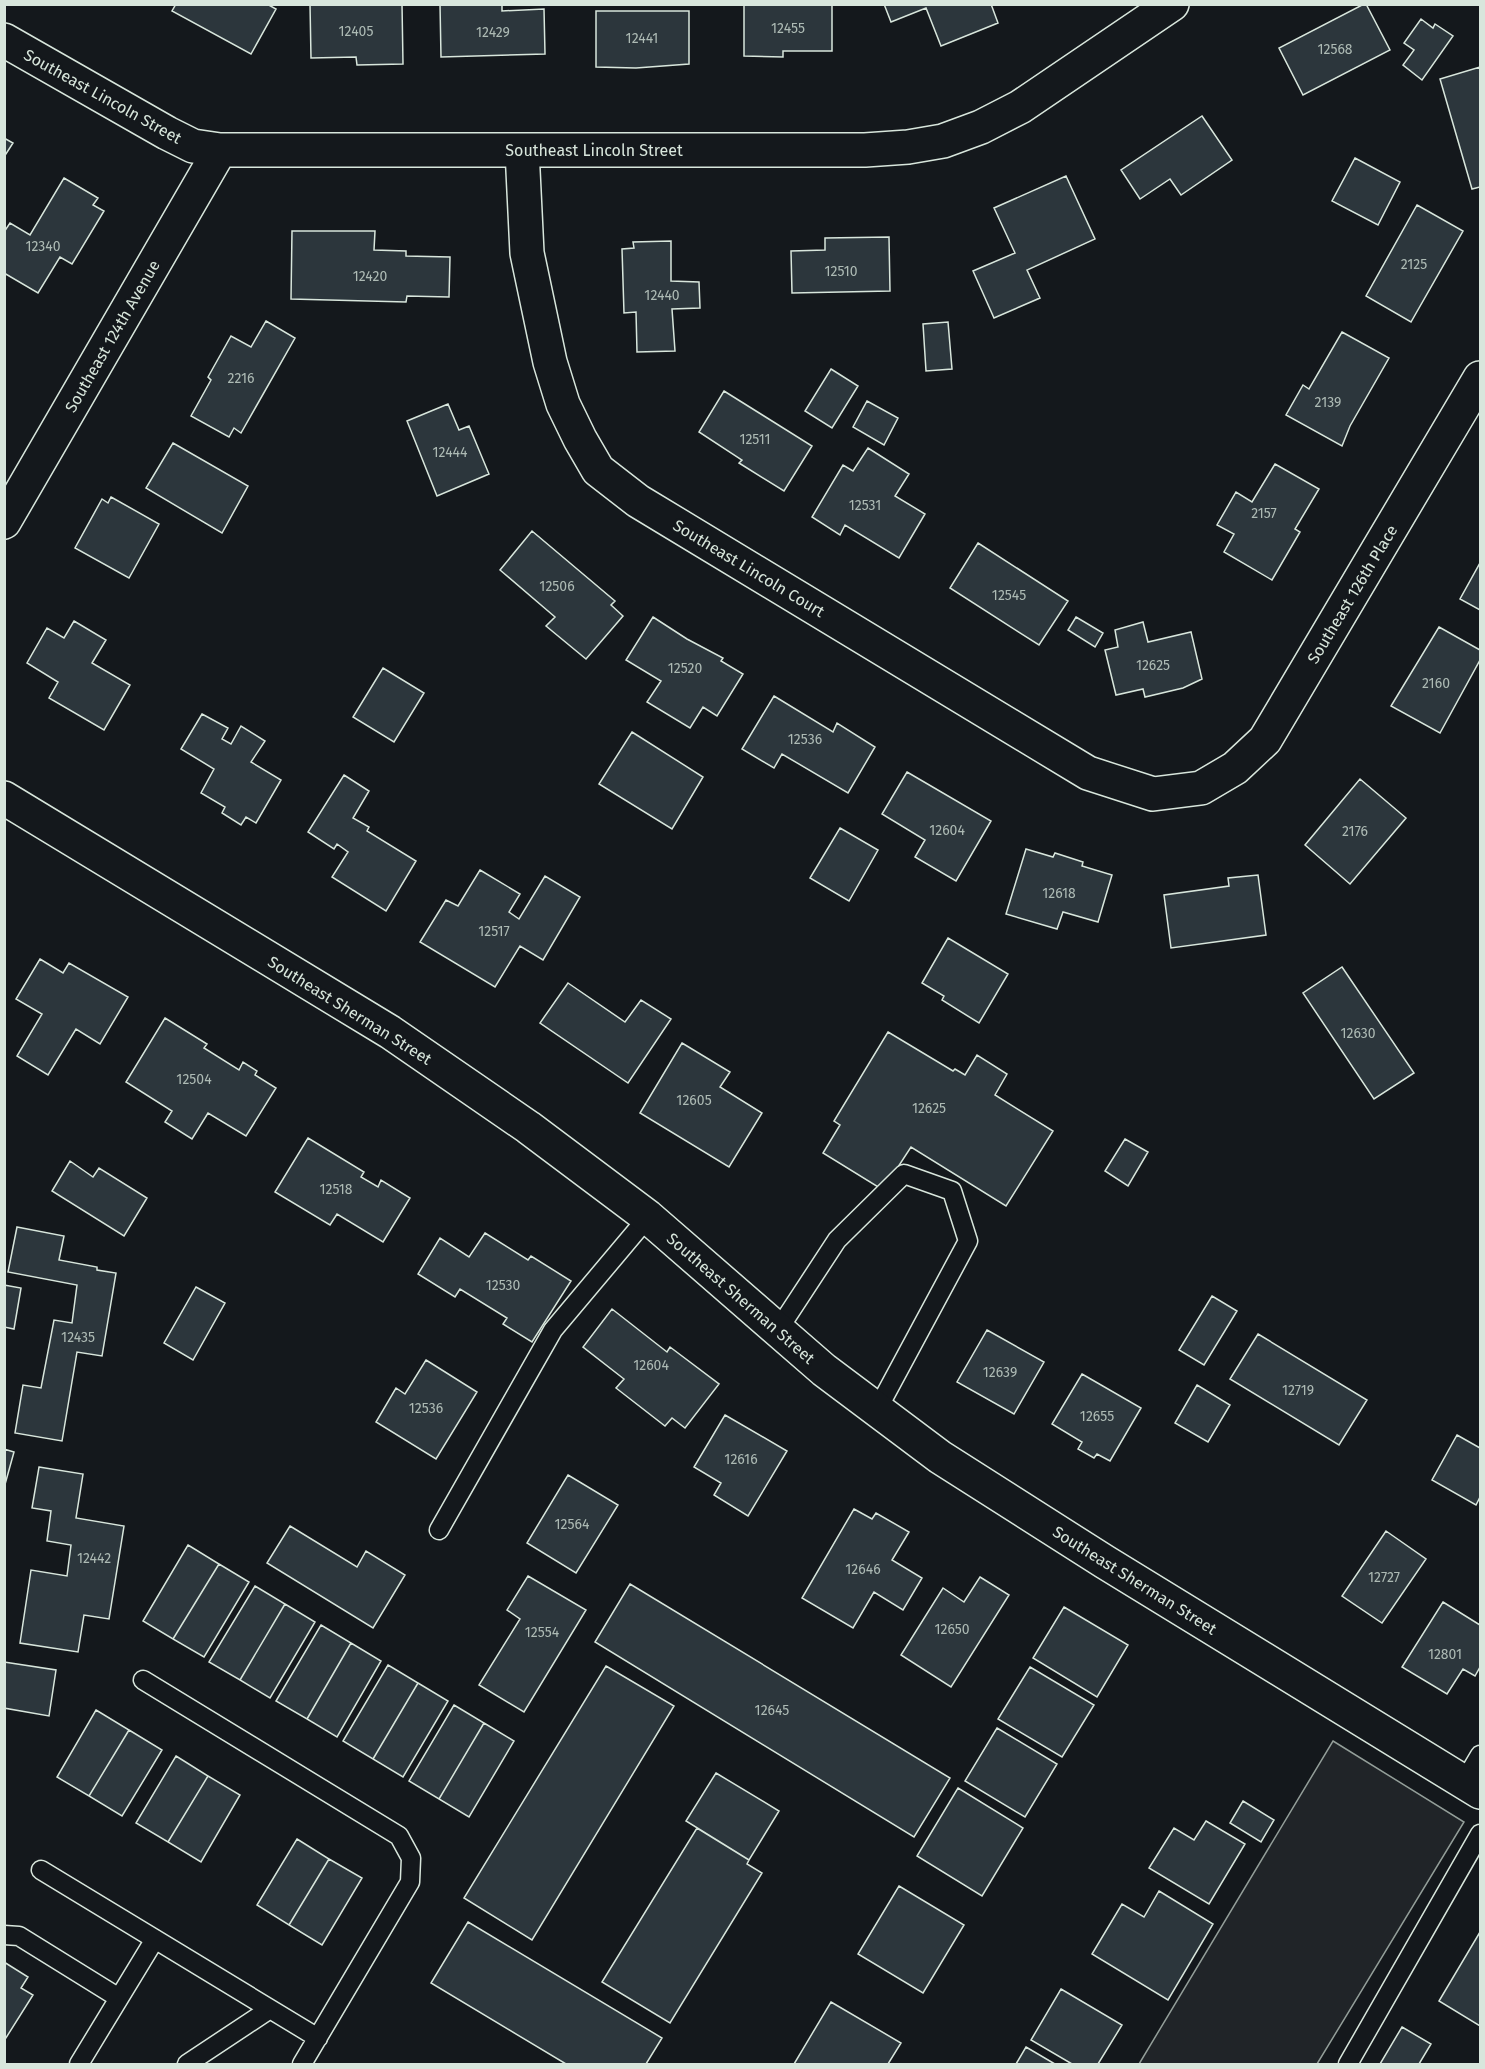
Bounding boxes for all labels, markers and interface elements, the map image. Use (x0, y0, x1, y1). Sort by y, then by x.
house number: 12455 (771, 20, 805, 37)
house number: 12405 (339, 23, 373, 40)
house number: 12429 (476, 24, 510, 41)
house number: 12441 (626, 30, 658, 47)
house number: 12568 (1317, 41, 1353, 58)
street label: Southeast Lincoln Street (21, 45, 185, 148)
street label: Southeast Lincoln Street (505, 141, 683, 160)
house number: 12340 (25, 238, 61, 255)
house number: 2125 (1401, 256, 1427, 273)
street label: Southeast 124th Avenue (61, 257, 164, 416)
house number: 12510 (824, 263, 858, 280)
house number: 12420 (353, 268, 387, 285)
house number: 12440 (644, 287, 680, 304)
house number: 2216 (227, 370, 255, 387)
house number: 2139 (1315, 394, 1341, 411)
house number: 12511 (739, 431, 771, 448)
house number: 12444 (433, 444, 468, 461)
house number: 12531 (849, 497, 881, 514)
house number: 2157 (1251, 505, 1277, 522)
street label: Southeast Lincoln Court (670, 516, 828, 621)
street label: Southeast 126th Place (1303, 521, 1401, 667)
house number: 12506 (539, 578, 575, 595)
house number: 12545 (992, 587, 1026, 604)
house number: 12625 (1136, 657, 1170, 674)
house number: 12520 (668, 660, 702, 677)
house number: 2160 (1422, 675, 1450, 692)
house number: 12536 (788, 731, 822, 748)
house number: 12604 (929, 822, 965, 839)
house number: 2176 (1342, 823, 1368, 840)
house number: 12618 (1042, 885, 1076, 902)
house number: 12517 (478, 923, 510, 940)
street label: Southeast Sherman Street (264, 952, 435, 1069)
house number: 12630 (1340, 1025, 1376, 1042)
house number: 12504 (176, 1071, 212, 1088)
house number: 12605 (676, 1092, 712, 1109)
house number: 12625 (912, 1100, 946, 1117)
house number: 12518 (319, 1181, 353, 1198)
street label: Southeast Sherman Street (663, 1229, 819, 1368)
house number: 12530 (486, 1277, 521, 1294)
house number: 12435 (61, 1329, 95, 1346)
house number: 12604 (633, 1357, 669, 1374)
house number: 12639 (983, 1364, 1017, 1381)
house number: 12719 (1282, 1382, 1314, 1399)
house number: 12536 (409, 1400, 443, 1417)
house number: 12655 (1080, 1408, 1114, 1425)
house number: 12616 (724, 1451, 758, 1468)
house number: 12564 (555, 1516, 590, 1533)
street label: Southeast Sherman Street (1049, 1522, 1220, 1639)
house number: 12442 (77, 1550, 111, 1567)
house number: 12646 (845, 1561, 881, 1578)
house number: 12727 (1368, 1569, 1400, 1586)
house number: 12650 (934, 1621, 970, 1638)
house number: 12554 (525, 1624, 560, 1641)
house number: 12801 (1428, 1646, 1462, 1663)
house number: 12645 (755, 1702, 789, 1719)

